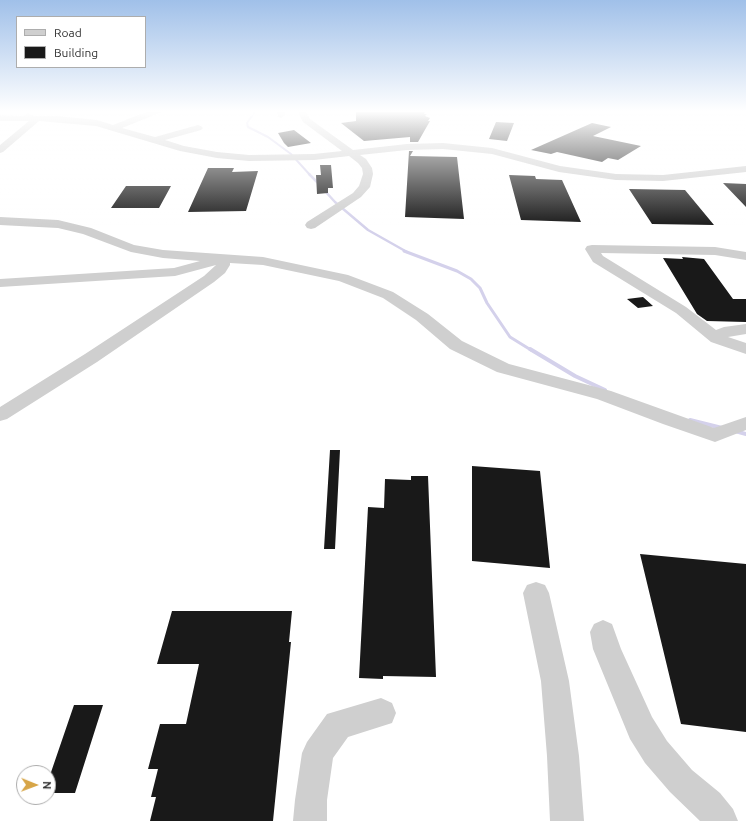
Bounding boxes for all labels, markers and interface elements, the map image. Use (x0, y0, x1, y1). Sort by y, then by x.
legend (16, 16, 146, 68)
text: Road (54, 26, 82, 39)
text: Building (54, 46, 98, 59)
north arrow (16, 765, 56, 805)
text: N (41, 781, 53, 789)

